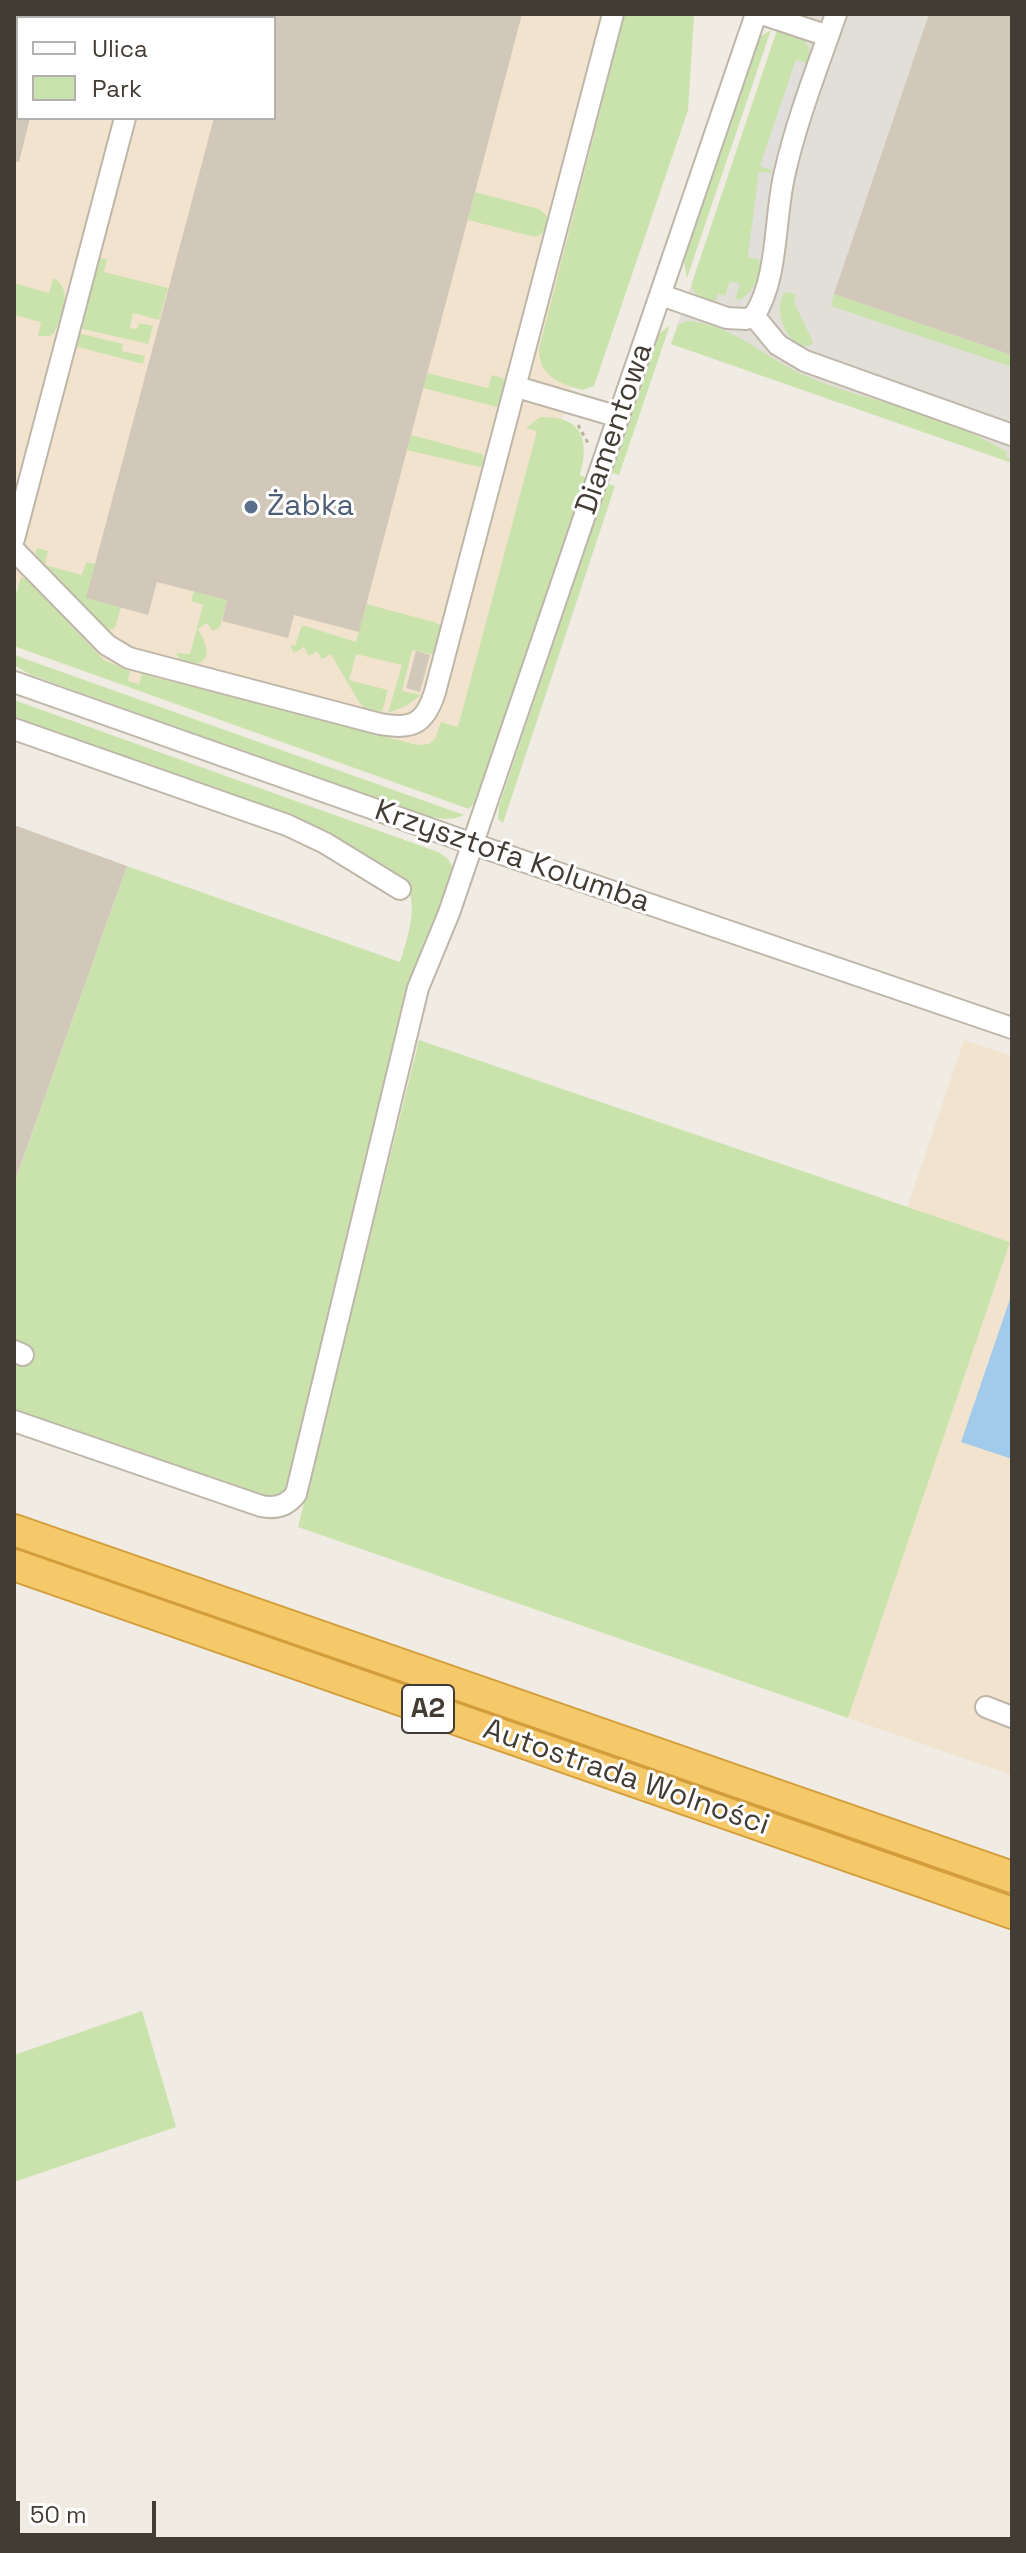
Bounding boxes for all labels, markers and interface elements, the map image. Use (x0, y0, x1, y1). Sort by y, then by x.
legend (16, 16, 276, 120)
text: Ulica (92, 33, 148, 64)
text: Park (92, 73, 142, 104)
street label: Diamentowa (569, 339, 661, 519)
place label: Żabka (267, 489, 354, 525)
marker: Żabka (242, 498, 260, 516)
street label: Krzysztofa Kolumba (370, 793, 654, 921)
road number: A2 (402, 1685, 454, 1733)
street label: Autostrada Wolności (478, 1712, 774, 1844)
scale bar (20, 2485, 160, 2535)
text: 50 m (30, 2499, 87, 2530)

